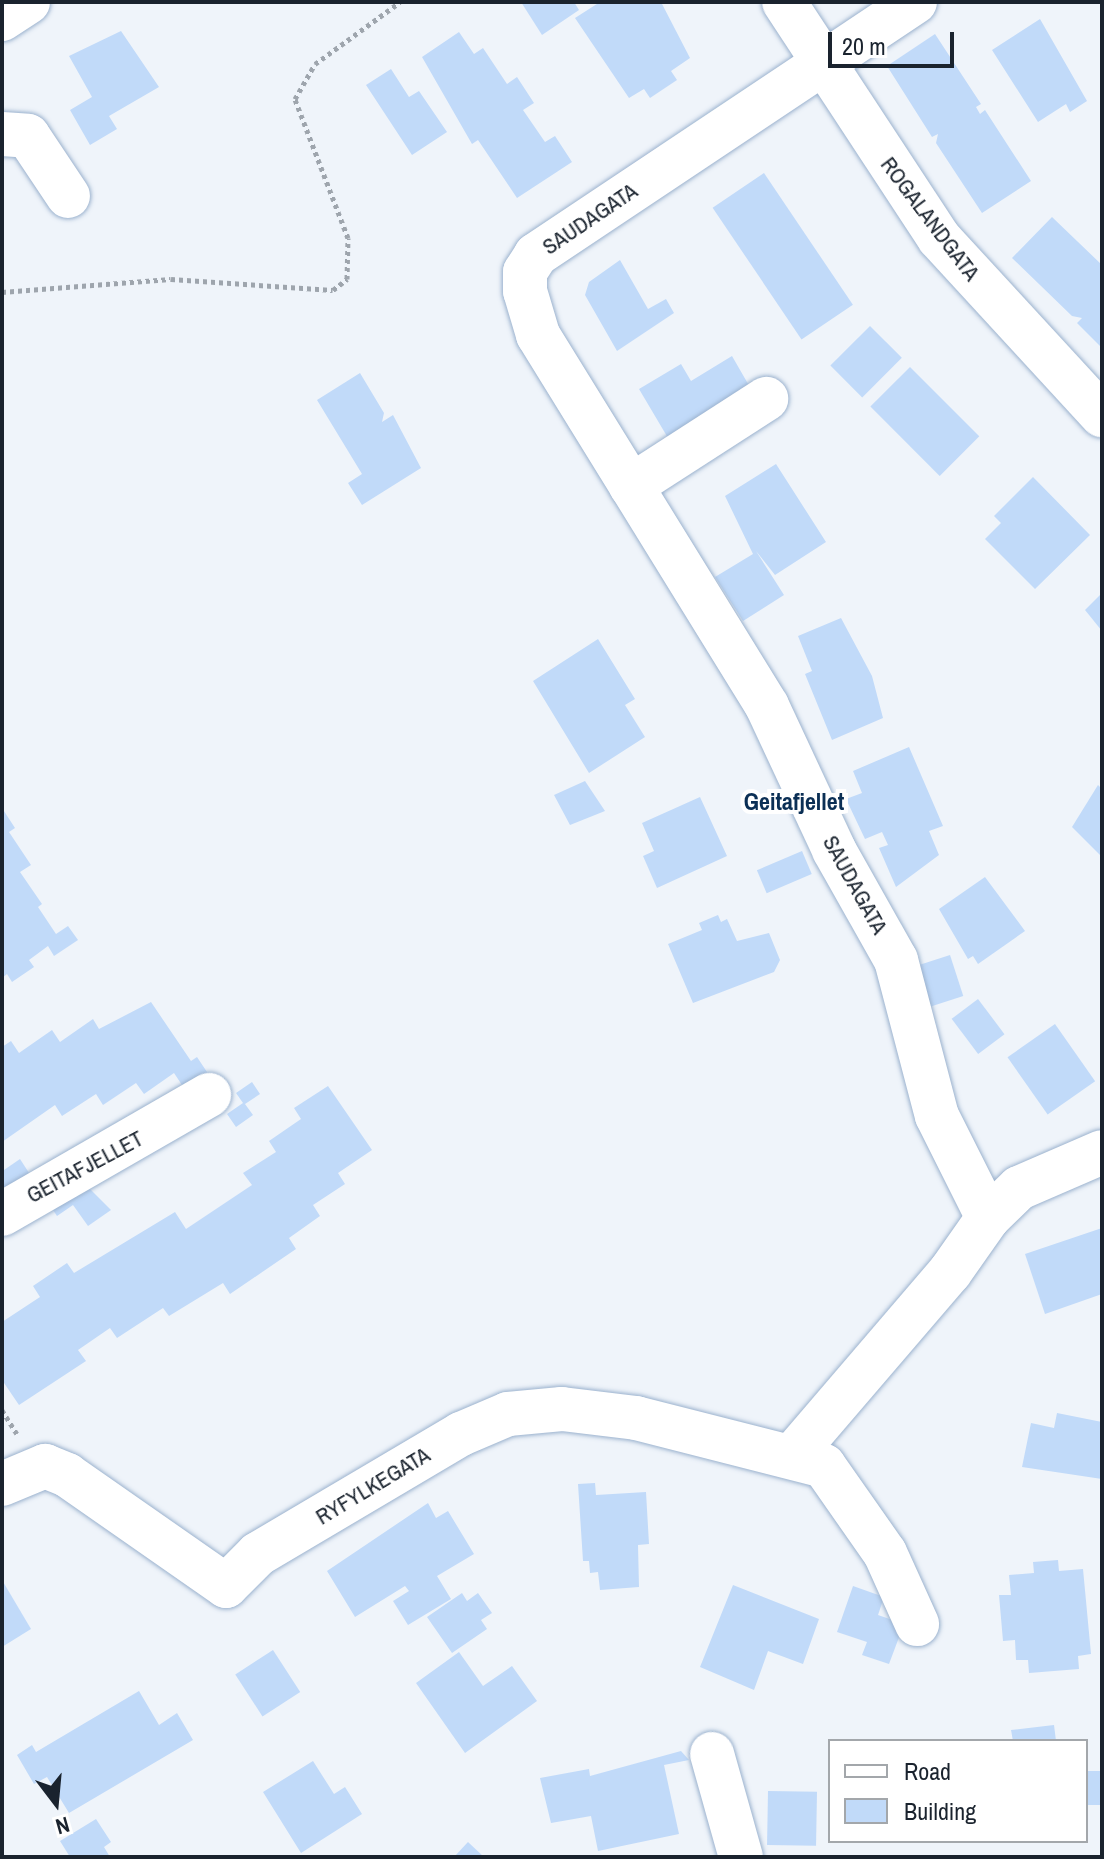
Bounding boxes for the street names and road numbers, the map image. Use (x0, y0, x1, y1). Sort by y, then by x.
street label: ROGALANDGATA (875, 152, 985, 286)
street label: SAUDAGATA (538, 178, 642, 260)
street label: SAUDAGATA (817, 831, 893, 939)
street label: GEITAFJELLET (22, 1125, 148, 1209)
street label: RYFYLKEGATA (311, 1442, 435, 1530)

